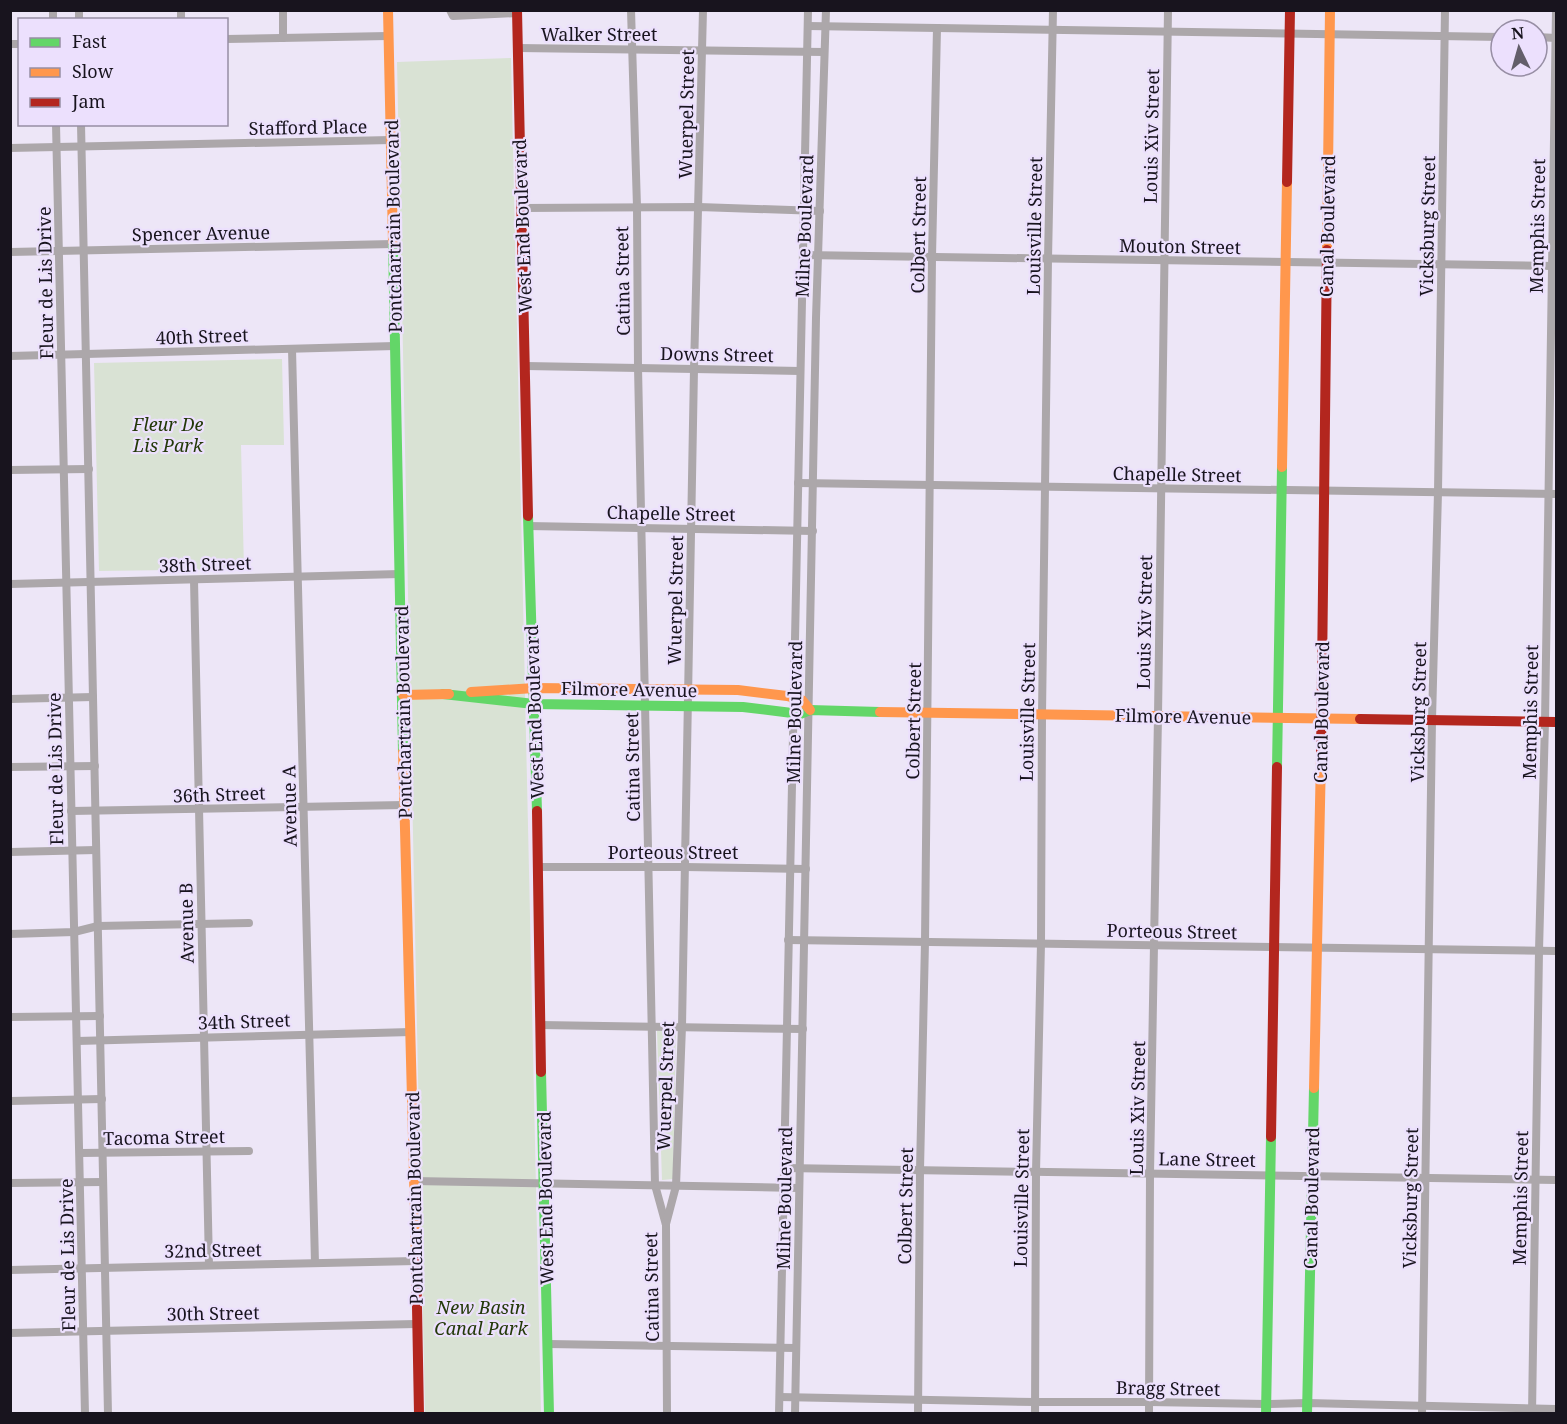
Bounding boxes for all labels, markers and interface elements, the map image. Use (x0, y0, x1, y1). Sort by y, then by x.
legend (18, 18, 228, 126)
north arrow (1489, 18, 1549, 78)
street label: Walker Street (541, 22, 657, 46)
text: N (1510, 22, 1525, 45)
text: Fast (72, 29, 107, 53)
street label: Wuerpel Street (673, 49, 699, 179)
text: Slow (72, 59, 114, 83)
street label: Louis Xiv Street (1138, 69, 1164, 203)
text: Jam (71, 89, 106, 113)
street label: Stafford Place (248, 114, 368, 140)
street label: Pontchartrain Boulevard (379, 119, 407, 333)
street label: West End Boulevard (507, 139, 537, 313)
street label: Milne Boulevard (790, 154, 818, 298)
street label: Canal Boulevard (1314, 155, 1340, 297)
street label: Vicksburg Street (1414, 155, 1440, 297)
street label: Louisville Street (1021, 156, 1047, 296)
street label: Memphis Street (1524, 158, 1550, 294)
street label: Colbert Street (905, 176, 931, 294)
street label: Fleur de Lis Drive (32, 206, 58, 360)
street label: Spencer Avenue (132, 220, 270, 246)
street label: Catina Street (609, 226, 635, 336)
street label: Mouton Street (1119, 233, 1241, 259)
street label: 40th Street (155, 322, 249, 350)
street label: Downs Street (660, 341, 774, 367)
park label: Fleur De Lis Park (132, 412, 204, 457)
street label: Chapelle Street (1112, 461, 1242, 487)
street label: Chapelle Street (606, 500, 736, 526)
street label: Wuerpel Street (662, 535, 688, 665)
street label: 38th Street (158, 550, 252, 578)
street label: Louis Xiv Street (1131, 555, 1157, 689)
street label: Pontchartrain Boulevard (389, 605, 417, 819)
street label: West End Boulevard (519, 625, 549, 799)
street label: Milne Boulevard (781, 640, 807, 784)
street label: Canal Boulevard (1308, 641, 1334, 783)
street label: Vicksburg Street (1405, 641, 1431, 783)
street label: Louisville Street (1014, 642, 1040, 782)
street label: Memphis Street (1517, 644, 1543, 780)
street label: Colbert Street (900, 662, 926, 780)
street label: Filmore Avenue (561, 676, 697, 702)
street label: Fleur de Lis Drive (42, 692, 68, 846)
street label: Filmore Avenue (1115, 703, 1251, 729)
street label: Catina Street (619, 712, 645, 822)
street label: Avenue A (276, 765, 302, 847)
street label: 36th Street (172, 780, 266, 808)
street label: Porteous Street (608, 840, 738, 864)
street label: Avenue B (173, 882, 199, 964)
street label: Porteous Street (1107, 918, 1237, 944)
street label: 34th Street (197, 1007, 291, 1035)
street label: Wuerpel Street (651, 1021, 679, 1151)
street label: Louis Xiv Street (1124, 1041, 1150, 1175)
street label: Pontchartrain Boulevard (400, 1091, 428, 1305)
street label: West End Boulevard (531, 1111, 559, 1285)
street label: Tacoma Street (103, 1124, 225, 1150)
street label: Milne Boulevard (771, 1126, 797, 1270)
street label: Canal Boulevard (1298, 1127, 1324, 1269)
street label: Vicksburg Street (1397, 1127, 1423, 1269)
street label: Louisville Street (1008, 1128, 1034, 1268)
street label: Memphis Street (1507, 1130, 1533, 1266)
street label: Lane Street (1158, 1146, 1256, 1172)
street label: Colbert Street (892, 1147, 918, 1265)
street label: Fleur de Lis Drive (54, 1178, 80, 1332)
street label: Catina Street (638, 1232, 664, 1342)
street label: 32nd Street (164, 1237, 262, 1263)
park label: New Basin Canal Park (434, 1295, 528, 1340)
street label: 30th Street (166, 1300, 260, 1326)
street label: Bragg Street (1116, 1375, 1220, 1401)

